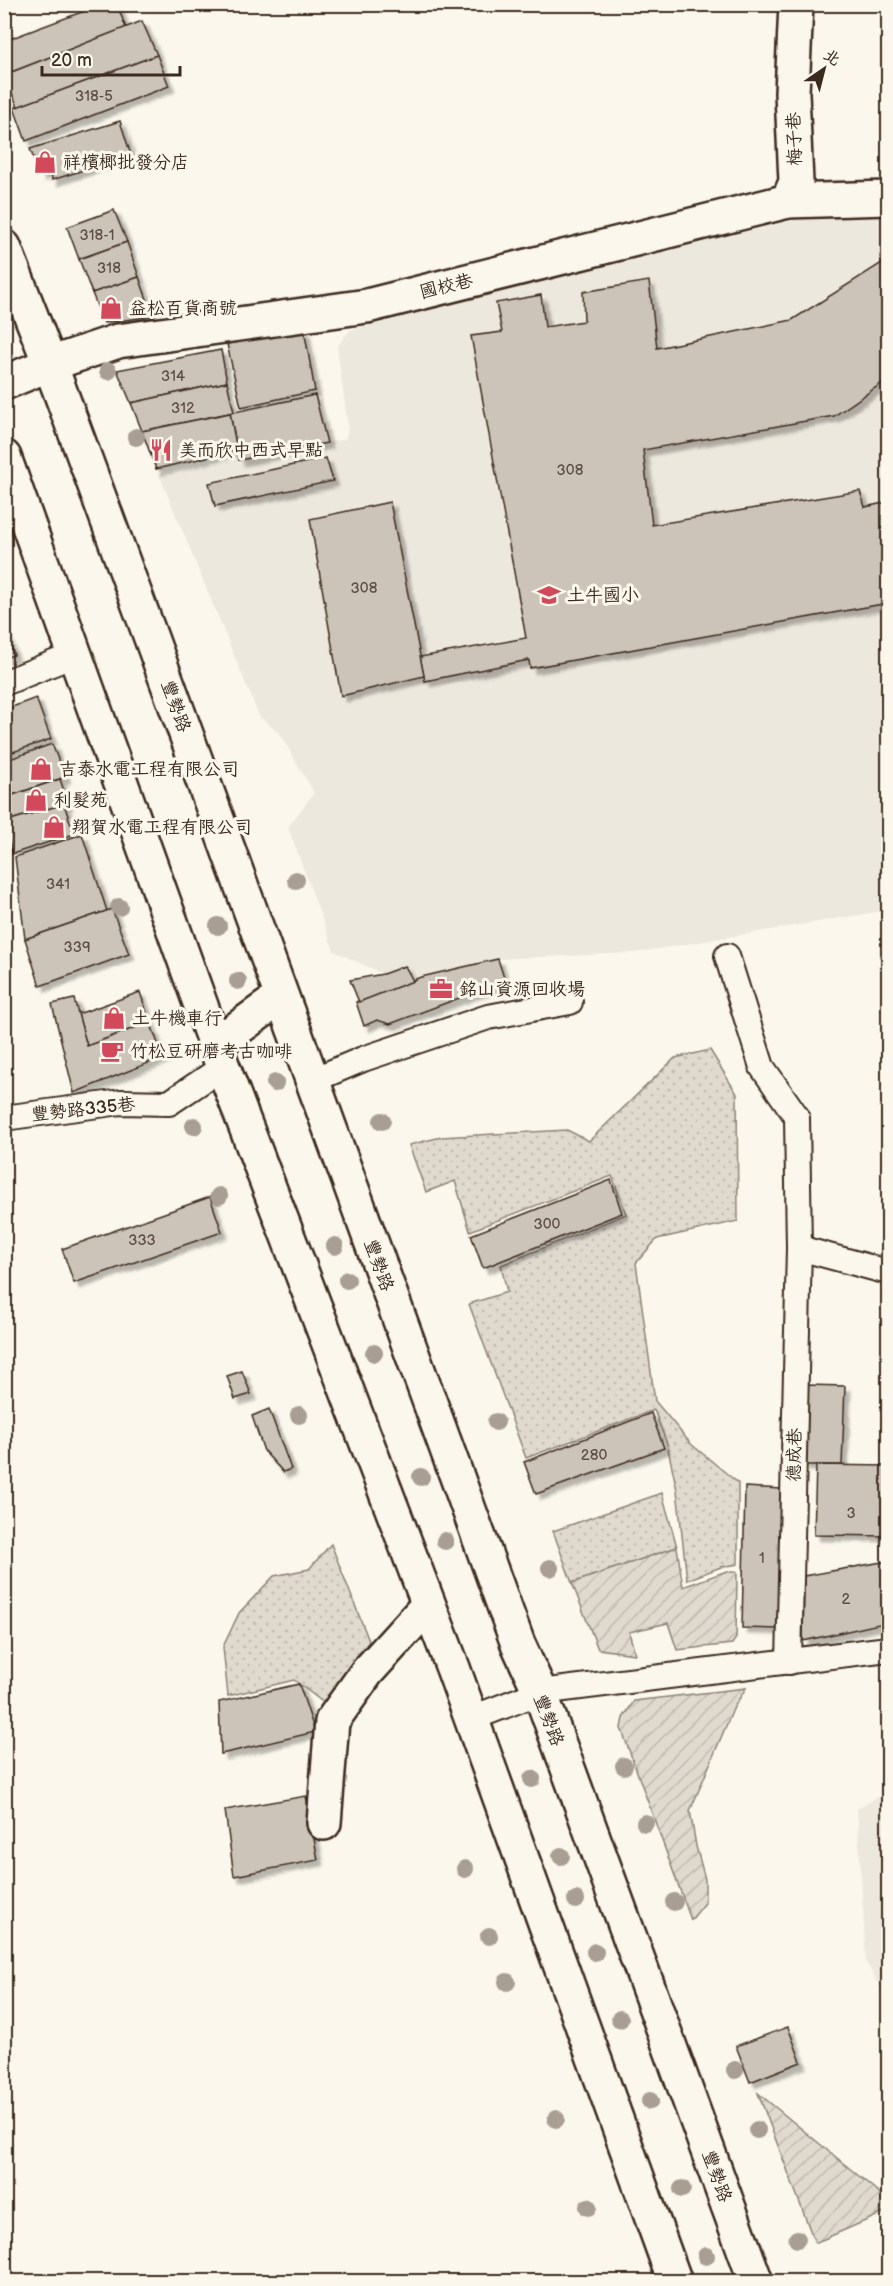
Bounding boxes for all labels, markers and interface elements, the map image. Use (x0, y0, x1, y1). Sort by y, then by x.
scale bar (42, 39, 180, 77)
north arrow (794, 39, 854, 99)
text: 北 (820, 46, 844, 70)
text: 20 m (51, 50, 92, 71)
house number: 318-5 (75, 87, 113, 106)
street label: 梅子巷 (783, 112, 806, 166)
shop icon: 祥檳榔批發分店 (32, 149, 58, 175)
place label: 祥檳榔批發分店 (63, 152, 189, 173)
house number: 318-1 (79, 226, 115, 245)
house number: 318 (97, 259, 121, 278)
street label: 國校巷 (417, 270, 475, 303)
shop icon: 益松百貨商號 (98, 295, 124, 321)
place label: 益松百貨商號 (129, 298, 237, 319)
house number: 314 (161, 367, 185, 386)
house number: 312 (171, 399, 195, 418)
restaurant icon: 美而欣中西式早點 (148, 437, 174, 463)
place label: 美而欣中西式早點 (179, 440, 323, 461)
house number: 308 (557, 461, 584, 480)
house number: 308 (351, 579, 378, 598)
school or university icon: 土牛國小 (536, 582, 562, 608)
place label: 土牛國小 (567, 585, 639, 606)
street label: 豐勢路 (156, 677, 195, 735)
shop icon: 吉泰水電工程有限公司 (28, 756, 54, 782)
place label: 吉泰水電工程有限公司 (59, 759, 239, 780)
shop icon: 利髮苑 (23, 787, 49, 813)
place label: 利髮苑 (54, 790, 108, 811)
shop icon: 翔賀水電工程有限公司 (41, 814, 67, 840)
place label: 翔賀水電工程有限公司 (72, 817, 252, 838)
house number: 341 (46, 875, 70, 894)
house number: 339 (63, 938, 91, 957)
office icon: 銘山資源回收場 (428, 976, 454, 1002)
place label: 銘山資源回收場 (459, 979, 585, 1000)
shop icon: 土牛機車行 (101, 1005, 127, 1031)
place label: 土牛機車行 (132, 1008, 222, 1029)
cafe icon: 竹松豆研磨考古咖啡 (99, 1038, 125, 1064)
place label: 竹松豆研磨考古咖啡 (130, 1041, 292, 1062)
street label: 豐勢路335巷 (30, 1094, 136, 1125)
house number: 300 (534, 1215, 561, 1234)
house number: 333 (128, 1231, 156, 1250)
street label: 豐勢路 (359, 1236, 398, 1294)
street label: 德成巷 (784, 1428, 805, 1482)
house number: 280 (581, 1446, 607, 1465)
house number: 3 (846, 1504, 856, 1523)
house number: 1 (759, 1549, 765, 1568)
house number: 2 (842, 1590, 851, 1609)
street label: 豐勢路 (529, 1691, 568, 1749)
street label: 豐勢路 (697, 2147, 736, 2205)

